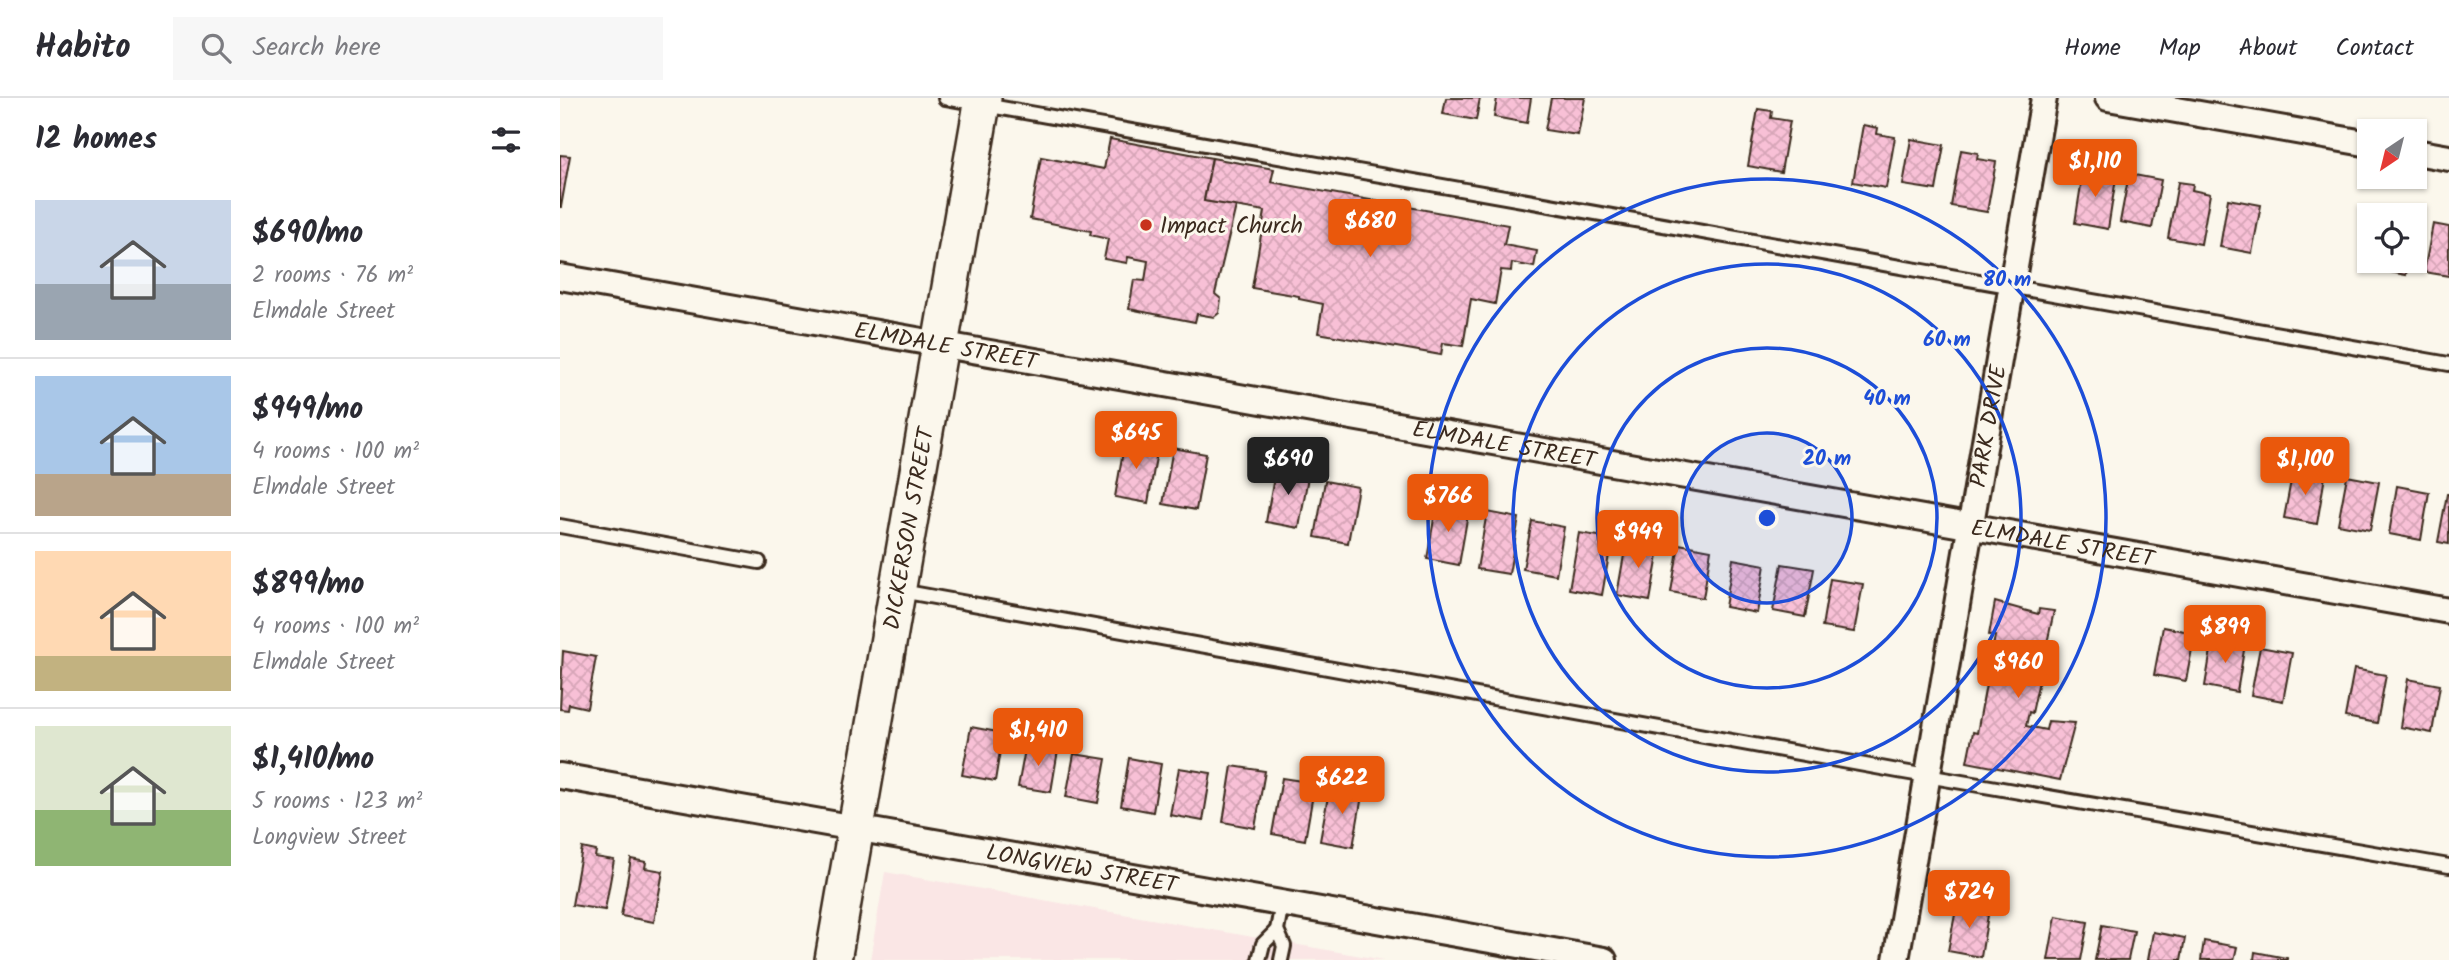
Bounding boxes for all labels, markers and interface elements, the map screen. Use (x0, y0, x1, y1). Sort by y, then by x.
search box (173, 17, 663, 80)
text: Habito (35, 22, 131, 75)
text: Search here (253, 27, 381, 69)
icon: search (197, 29, 235, 67)
text: Home (2064, 29, 2121, 68)
text: Map (2159, 29, 2201, 68)
text: About (2239, 29, 2297, 68)
text: Contact (2335, 29, 2414, 68)
text: 12 homes (35, 116, 157, 164)
north arrow (2357, 119, 2427, 189)
map controls (2357, 119, 2427, 273)
icon: filters (487, 121, 525, 159)
pin: $1,110 (2038, 140, 2152, 199)
text: $1,110 (2069, 144, 2121, 180)
pin: $680 (1329, 200, 1411, 259)
button: locate (2357, 203, 2427, 273)
text: $680 (1344, 204, 1396, 240)
place label: Impact Church (1160, 209, 1303, 245)
text: $690/mo (252, 210, 363, 258)
marker: Impact Church (1138, 217, 1154, 233)
icon: home (91, 228, 175, 312)
text: 2 rooms · 76 m² (252, 258, 413, 294)
text: 80 m (1983, 264, 2031, 297)
text: Elmdale Street (252, 294, 395, 330)
street label: ELMDALE STREET (851, 313, 1042, 381)
text: 60 m (1923, 324, 1971, 357)
street label: PARK DRIVE (1961, 362, 2018, 490)
text: 40 m (1863, 383, 1911, 416)
text: $949/mo (252, 386, 363, 434)
icon: home (91, 404, 175, 488)
pin: $645 (1095, 412, 1177, 471)
street label: ELMDALE STREET (1410, 412, 1600, 480)
text: $645 (1111, 416, 1161, 452)
street label: DICKERSON STREET (875, 423, 946, 633)
text: 4 rooms · 100 m² (252, 434, 419, 470)
pin: $690 (1247, 438, 1329, 497)
pin: $1,100 (2248, 438, 2362, 497)
text: $690 (1263, 442, 1313, 478)
text: $1,100 (2276, 442, 2334, 478)
text: 20 m (1803, 443, 1851, 476)
text: Elmdale Street (252, 470, 395, 506)
pin: $766 (1407, 474, 1489, 534)
text: $766 (1423, 479, 1473, 515)
centre of rings (1755, 506, 1779, 530)
pin: $949 (1597, 510, 1679, 570)
street label: ELMDALE STREET (1968, 511, 2158, 579)
text: $949 (1613, 515, 1663, 551)
text: $899/mo (252, 561, 365, 609)
icon: home (91, 579, 175, 663)
pin: $899 (2184, 606, 2266, 665)
text: 4 rooms · 100 m² (252, 609, 419, 645)
text: $899 (2200, 610, 2250, 646)
pin: $960 (1977, 640, 2059, 700)
text: Elmdale Street (252, 645, 395, 681)
text: $960 (1993, 645, 2043, 681)
pin: $1,410 (981, 708, 1095, 768)
text: $1,410 (1009, 713, 1067, 749)
text: $1,410/mo (252, 736, 374, 784)
icon: home (91, 754, 175, 838)
pin: $622 (1301, 756, 1383, 816)
text: $622 (1316, 761, 1368, 797)
text: 5 rooms · 123 m² (252, 784, 422, 820)
text: Longview Street (252, 820, 407, 856)
street label: LONGVIEW STREET (983, 835, 1182, 905)
pin: $724 (1928, 870, 2010, 930)
text: $724 (1944, 875, 1994, 911)

